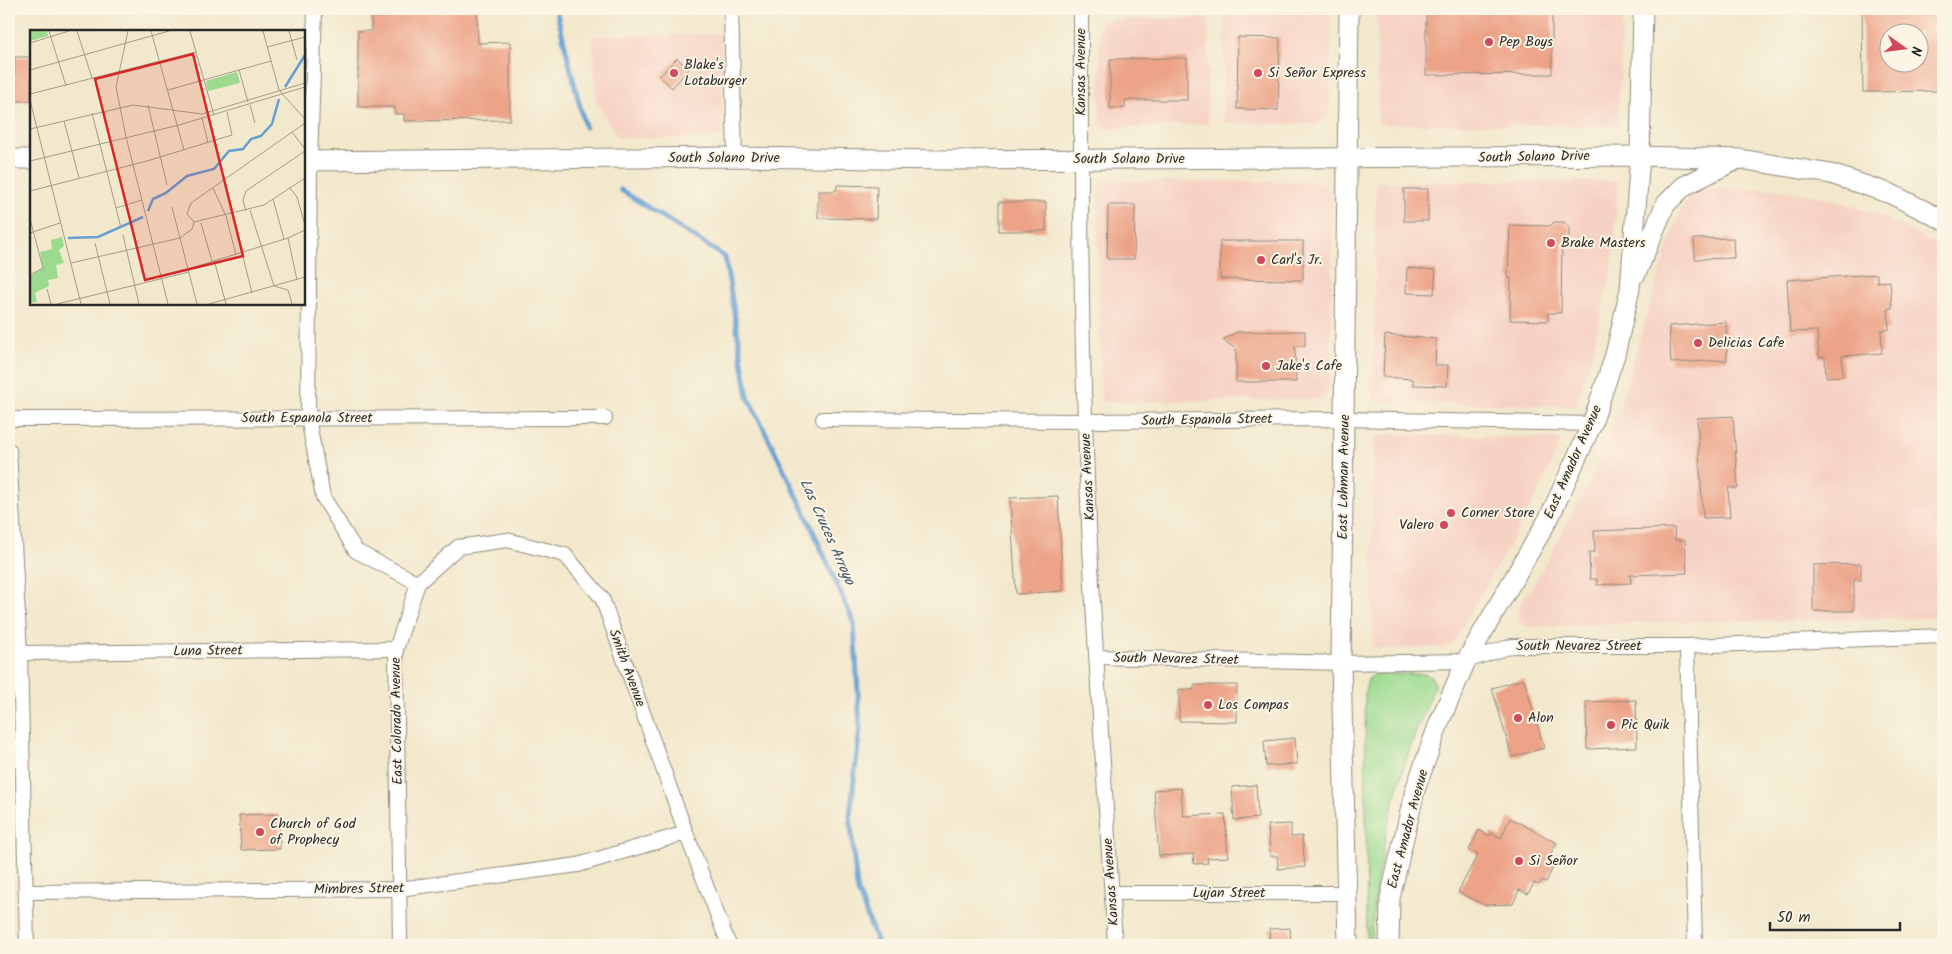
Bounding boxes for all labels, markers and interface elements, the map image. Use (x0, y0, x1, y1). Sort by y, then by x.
north arrow (1880, 22, 1930, 72)
street label: Kansas Avenue (1070, 27, 1092, 116)
inset map (30, 30, 305, 305)
place label: Pep Boys (1499, 31, 1553, 53)
marker: Pep Boys (1483, 36, 1495, 48)
text: N (1904, 44, 1927, 58)
place label: Blake's Lotaburger (684, 54, 748, 92)
place label: Si Señor Express (1268, 62, 1366, 84)
marker: Blake's Lotaburger (668, 67, 680, 79)
marker: Si Señor Express (1252, 67, 1264, 79)
street label: South Solano Drive (1478, 145, 1591, 169)
street label: South Solano Drive (668, 147, 780, 169)
street label: South Solano Drive (1073, 148, 1185, 170)
place label: Brake Masters (1561, 232, 1646, 254)
marker: Brake Masters (1545, 237, 1557, 249)
place label: Carl's Jr. (1271, 249, 1322, 271)
marker: Carl's Jr. (1255, 254, 1267, 266)
place label: Delicias Cafe (1708, 332, 1785, 354)
marker: Delicias Cafe (1692, 337, 1704, 349)
place label: Jake's Cafe (1276, 355, 1343, 377)
marker: Jake's Cafe (1260, 360, 1272, 372)
street label: East Amador Avenue (1538, 401, 1608, 523)
street label: South Espanola Street (241, 407, 373, 429)
street label: South Espanola Street (1141, 408, 1273, 432)
street label: East Lohman Avenue (1332, 413, 1356, 540)
street label: Kansas Avenue (1075, 432, 1101, 521)
water label: Las Cruces Arroyo (793, 475, 862, 590)
place label: Corner Store (1461, 502, 1535, 524)
marker: Corner Store (1445, 507, 1457, 519)
place label: Valero (1399, 514, 1434, 536)
marker: Valero (1438, 519, 1450, 531)
street label: Smith Avenue (603, 626, 652, 711)
street label: South Nevarez Street (1516, 635, 1642, 657)
street label: Luna Street (173, 639, 244, 663)
street label: South Nevarez Street (1113, 647, 1240, 671)
street label: East Colorado Avenue (385, 656, 409, 785)
place label: Los Compas (1218, 694, 1289, 716)
marker: Los Compas (1202, 699, 1214, 711)
place label: Alon (1528, 707, 1554, 729)
marker: Alon (1512, 712, 1524, 724)
place label: Pic Quik (1621, 714, 1670, 736)
marker: Pic Quik (1605, 719, 1617, 731)
street label: East Amador Avenue (1381, 766, 1435, 891)
place label: Church of God of Prophecy (270, 813, 357, 851)
marker: Church of God of Prophecy (254, 826, 266, 838)
street label: Kansas Avenue (1097, 837, 1125, 926)
place label: Si Señor (1529, 850, 1579, 872)
marker: Si Señor (1513, 855, 1525, 867)
street label: Mimbres Street (313, 877, 405, 901)
street label: Lujan Street (1192, 882, 1266, 904)
scale bar (1770, 899, 1900, 931)
text: 50 m (1777, 906, 1811, 930)

